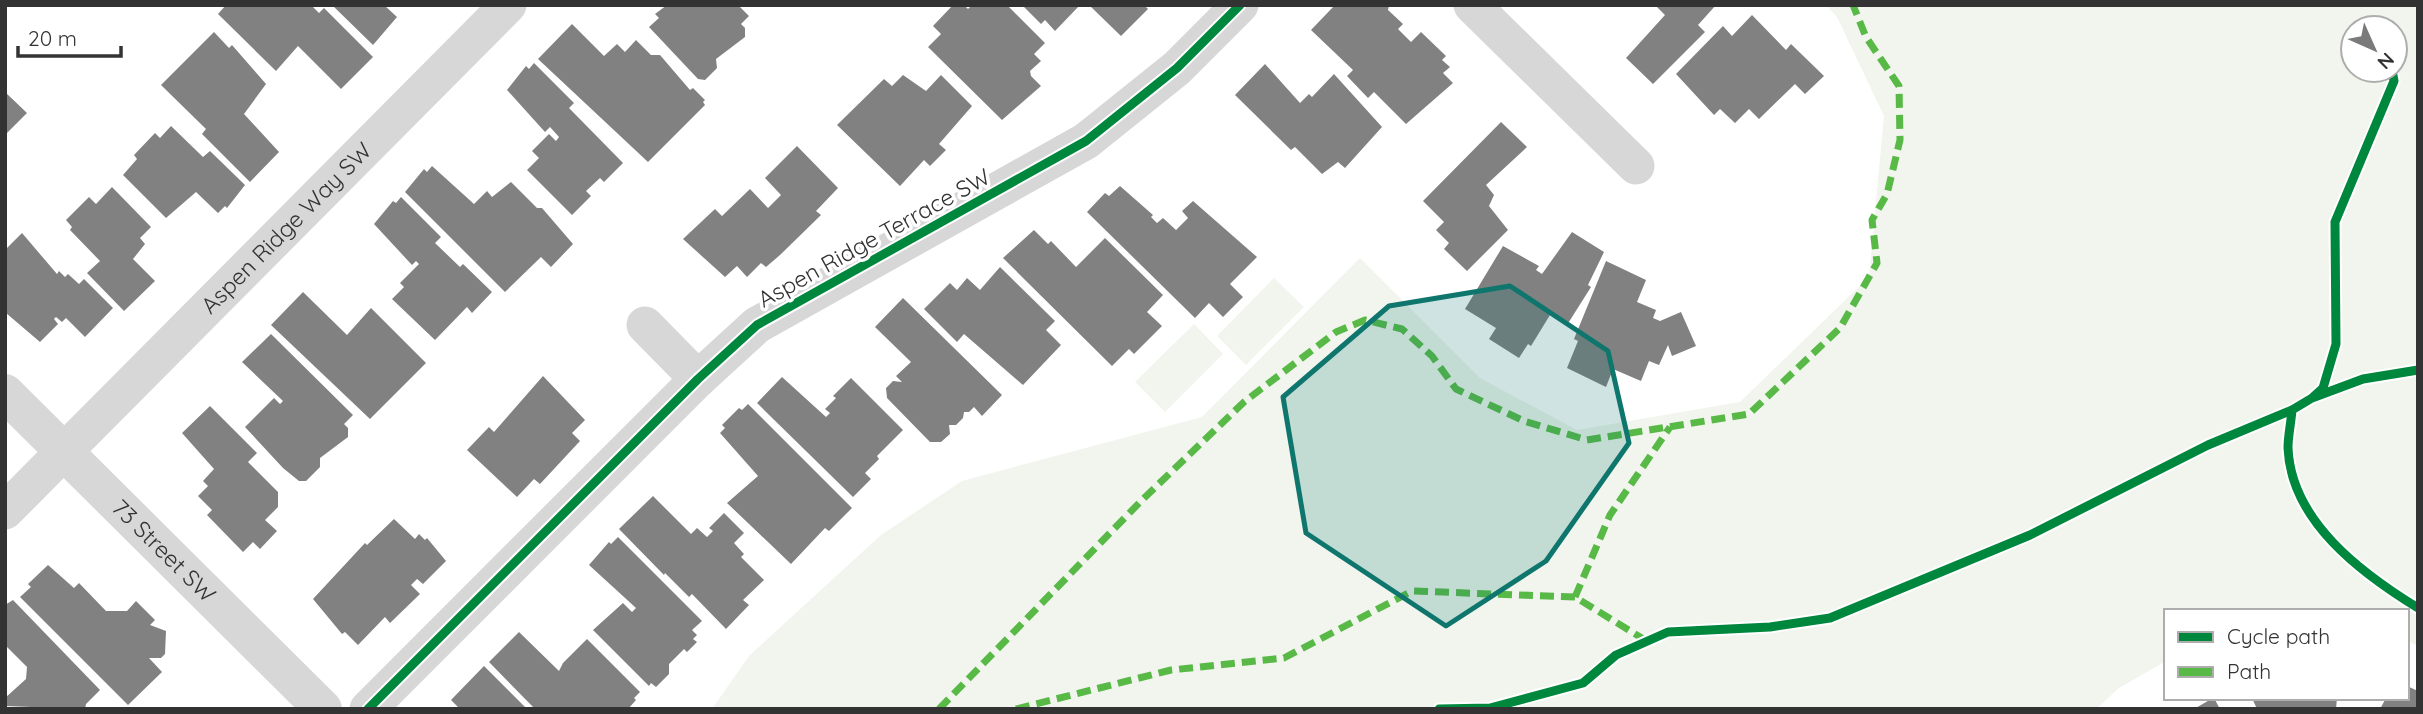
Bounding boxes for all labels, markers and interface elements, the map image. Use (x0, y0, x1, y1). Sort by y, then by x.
scale bar (18, 14, 121, 58)
north arrow (2339, 14, 2409, 84)
text: 20 m (28, 25, 77, 51)
text: N (2373, 48, 2399, 74)
street label: Aspen Ridge Way SW (195, 136, 377, 320)
street label: Aspen Ridge Terrace SW (752, 162, 995, 314)
street label: 73 Street SW (106, 493, 222, 608)
legend (2164, 609, 2409, 700)
text: Cycle path (2227, 623, 2330, 649)
text: Path (2227, 658, 2271, 684)

